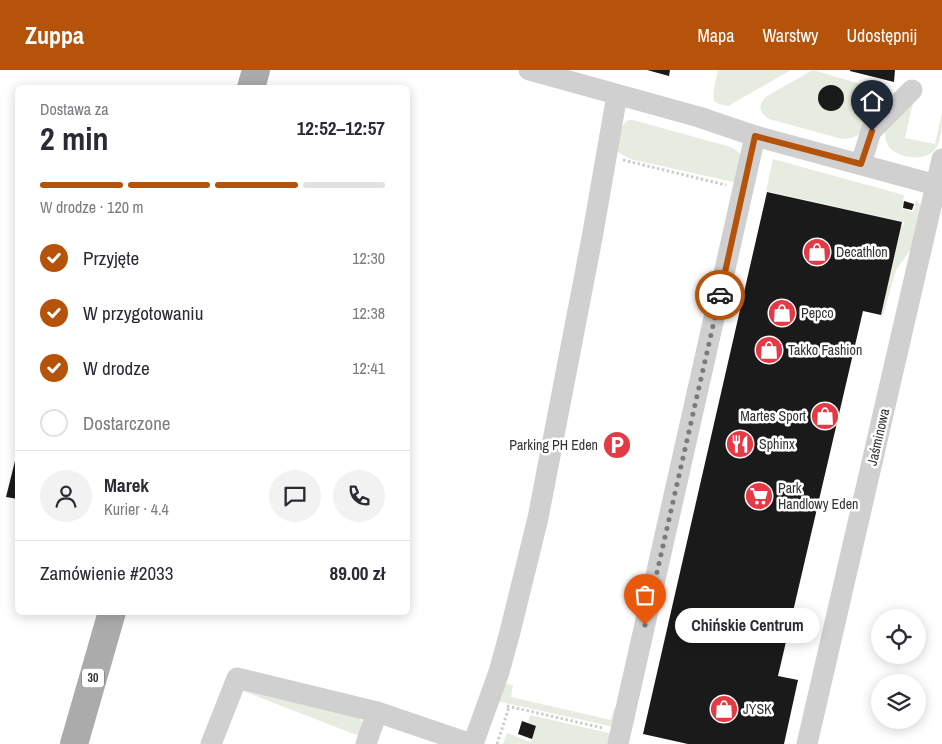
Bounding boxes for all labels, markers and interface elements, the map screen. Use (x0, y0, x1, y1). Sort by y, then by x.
text: Zuppa (25, 19, 84, 51)
text: Mapa (697, 23, 734, 48)
text: Warstwy (762, 23, 818, 48)
text: Udostępnij (846, 23, 917, 48)
pin (851, 80, 893, 131)
icon: home (858, 87, 886, 115)
text: Dostawa za (40, 98, 109, 120)
text: 12:52–12:57 (297, 115, 385, 141)
text: 2 min (40, 117, 109, 160)
text: W drodze · 120 m (40, 196, 144, 218)
shop icon: Decathlon (802, 237, 832, 267)
place label: Decathlon (836, 243, 888, 261)
icon: check (40, 244, 68, 272)
text: Przyjęte (83, 245, 139, 271)
text: 12:30 (352, 247, 385, 269)
courier (695, 270, 745, 320)
icon: car (706, 281, 734, 309)
shop icon: Pepco (767, 298, 797, 328)
icon: check (40, 299, 68, 327)
text: W przygotowaniu (83, 300, 203, 326)
text: 12:38 (352, 302, 385, 324)
place label: Pepco (801, 304, 834, 322)
shop icon: Takko Fashion (754, 335, 784, 365)
place label: Takko Fashion (788, 341, 862, 359)
icon: check (40, 354, 68, 382)
text: W drodze (83, 355, 150, 381)
text: 12:41 (352, 357, 385, 379)
shop icon: Martes Sport (810, 401, 840, 431)
street label: Jaśminowa (863, 406, 893, 467)
place label: Martes Sport (740, 407, 806, 425)
text: Dostarczone (83, 410, 170, 436)
restaurant icon: Sphinx (725, 429, 755, 459)
parking icon: Parking PH Eden (602, 430, 632, 460)
place label: Sphinx (759, 435, 795, 453)
place label: Parking PH Eden (509, 436, 598, 454)
button: person (40, 470, 92, 522)
button: chat (269, 470, 321, 522)
button: phone (333, 470, 385, 522)
text: Marek (104, 472, 149, 498)
place label: Park Handlowy Eden (778, 479, 858, 513)
supermarket icon: Park Handlowy Eden (744, 481, 774, 511)
text: Kurier · 4.4 (104, 498, 169, 520)
text: Zamówienie #2033 (40, 560, 173, 586)
text: 89.00 zł (330, 560, 385, 586)
pin (624, 574, 666, 625)
icon: bag (631, 581, 659, 609)
callout: Chińskie Centrum (675, 608, 820, 642)
map controls (871, 609, 926, 729)
button: locate (871, 609, 926, 664)
text: Chińskie Centrum (691, 614, 804, 636)
road number: 30 (82, 668, 104, 688)
button: layers (871, 674, 926, 729)
shop icon: JYSK (709, 694, 739, 724)
place label: JYSK (743, 700, 772, 718)

